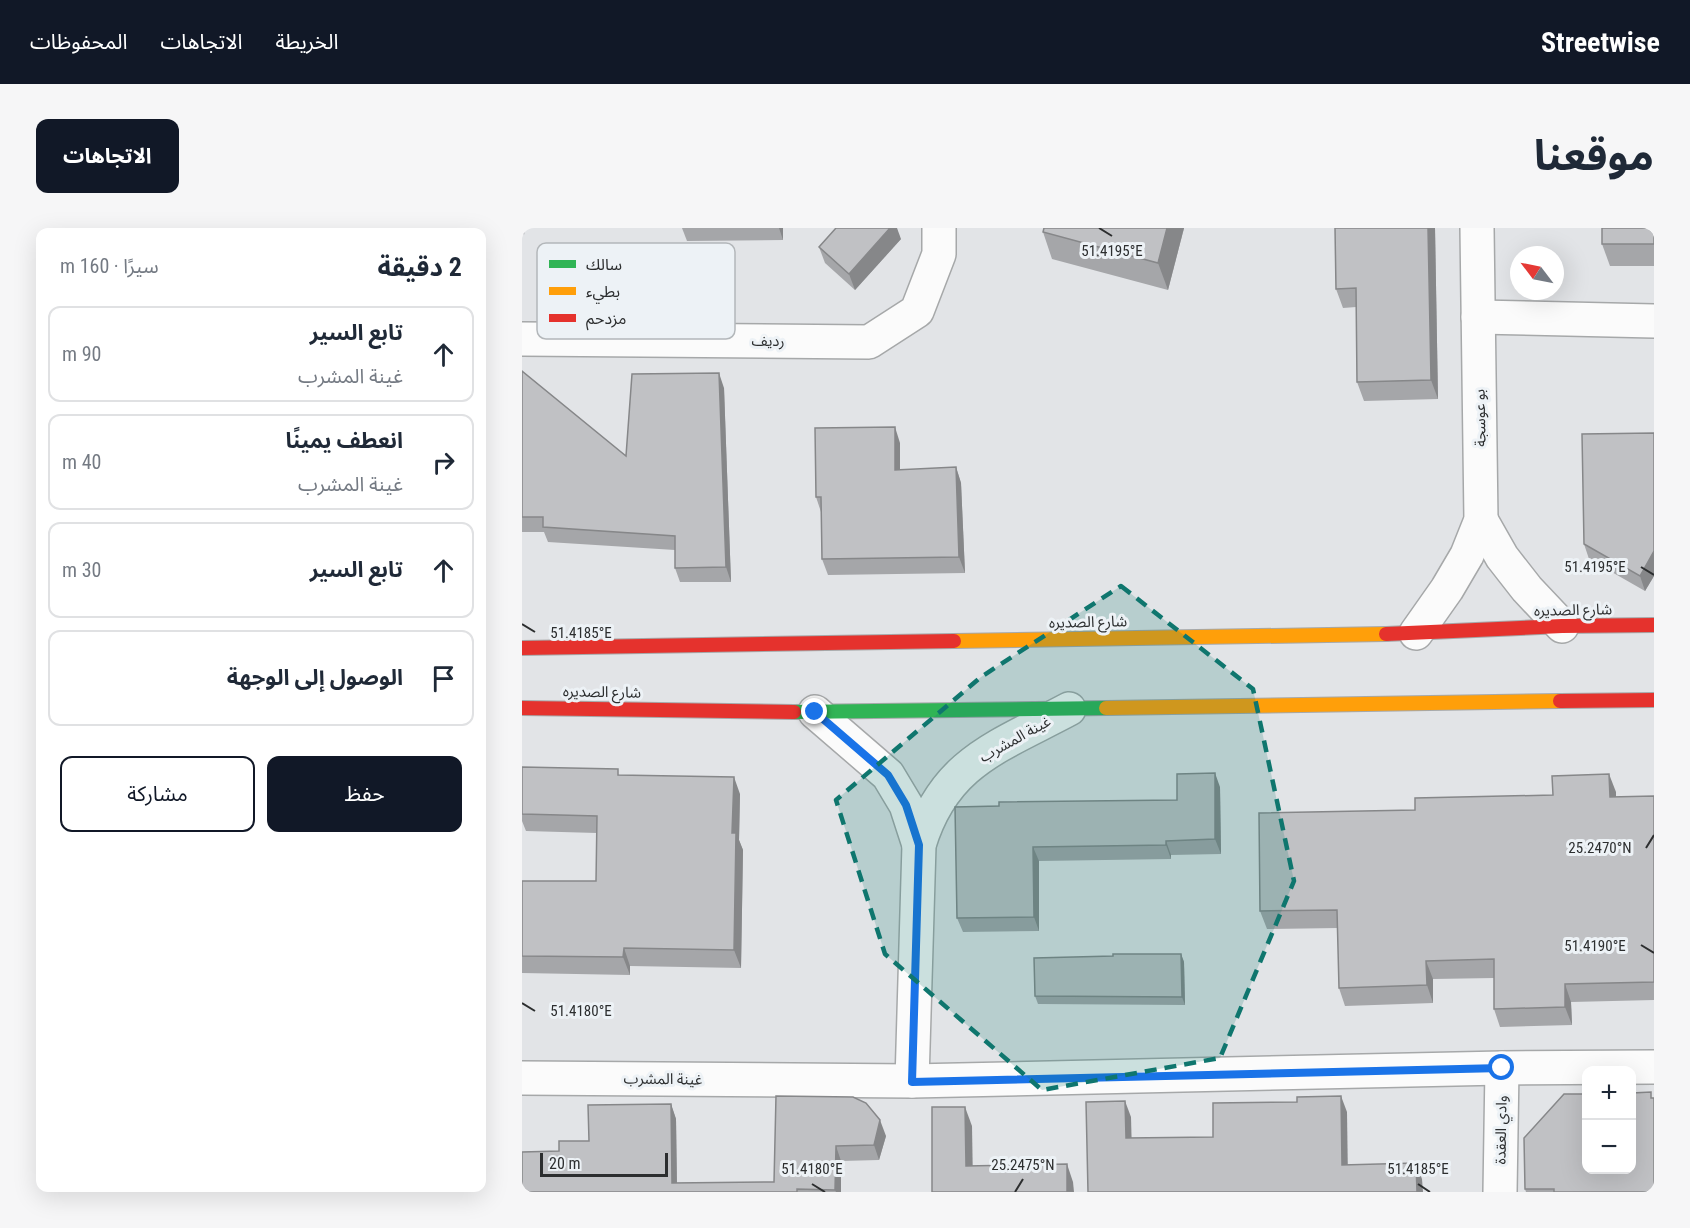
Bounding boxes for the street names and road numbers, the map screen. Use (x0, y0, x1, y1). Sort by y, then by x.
street label: رديف (751, 332, 785, 350)
street label: بو عوسجة (1470, 389, 1490, 447)
street label: شارع الصديره (1534, 600, 1613, 623)
street label: شارع الصديره (1049, 612, 1128, 635)
street label: شارع الصديره (563, 682, 642, 705)
street label: غينة المشرب (976, 712, 1054, 766)
street label: غينة المشرب (623, 1069, 703, 1089)
street label: وادي العقدة (1491, 1095, 1513, 1165)

